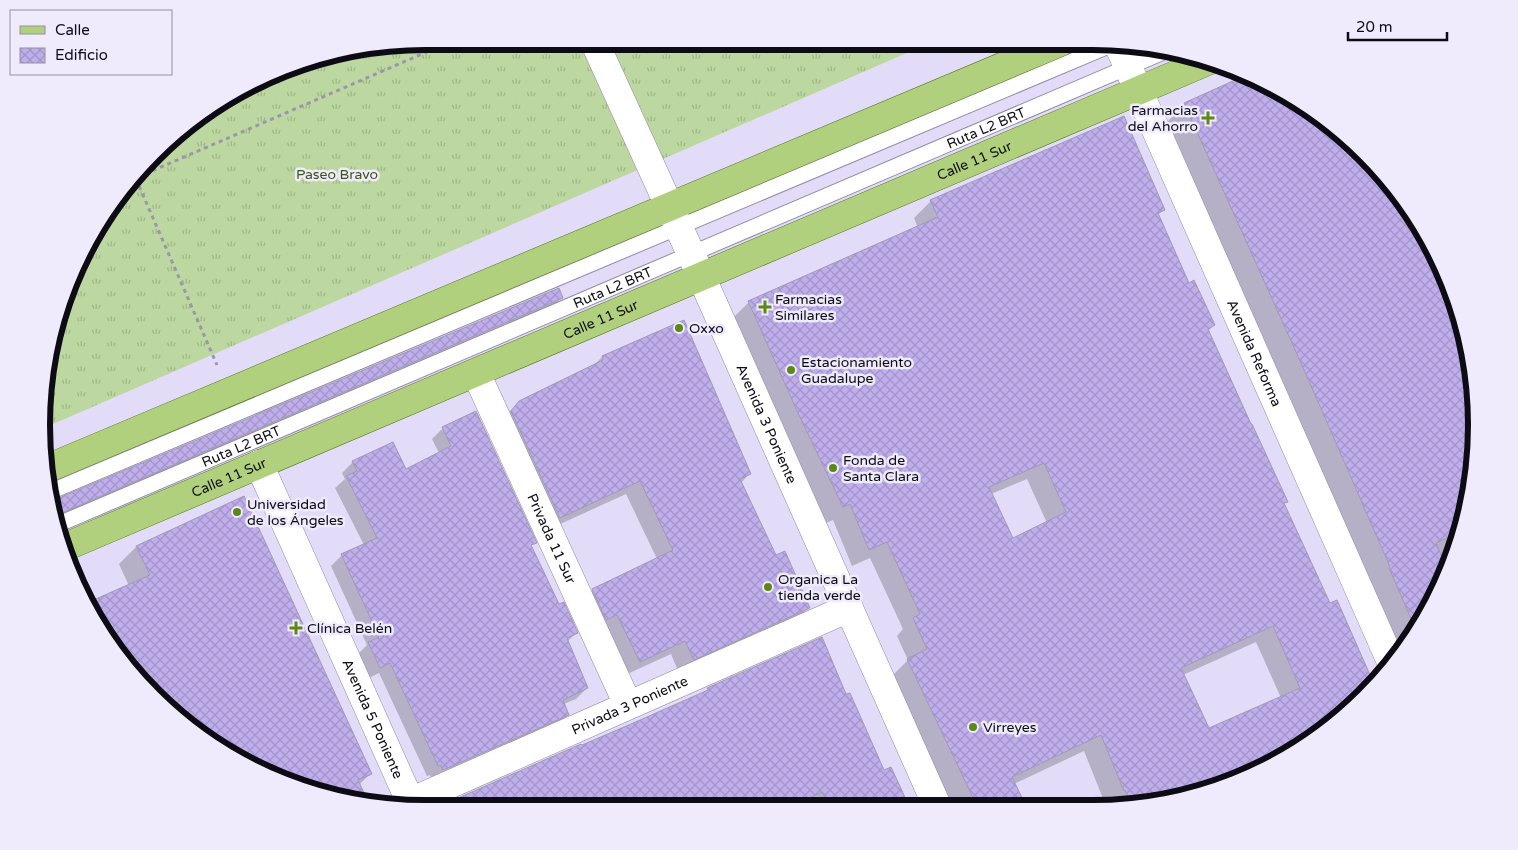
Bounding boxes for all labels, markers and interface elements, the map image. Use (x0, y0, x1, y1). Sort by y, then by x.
legend (10, 10, 172, 75)
scale bar (1348, 10, 1447, 42)
text: 20 m (1356, 18, 1393, 36)
text: Calle (55, 21, 90, 39)
text: Edificio (55, 46, 108, 64)
place label: Farmacias del Ahorro (1128, 102, 1198, 135)
street label: Ruta L2 BRT (944, 103, 1028, 152)
marker: Farmacias del Ahorro (1202, 112, 1214, 124)
street label: Calle 11 Sur (934, 137, 1015, 184)
park label: Paseo Bravo (296, 166, 378, 183)
street label: Ruta L2 BRT (571, 263, 655, 312)
place label: Farmacias Similares (775, 291, 842, 324)
street label: Calle 11 Sur (561, 296, 641, 343)
street label: Avenida Reforma (1223, 297, 1286, 409)
marker: Farmacias Similares (759, 301, 771, 313)
place label: Oxxo (689, 320, 724, 337)
marker: Oxxo (673, 322, 685, 334)
place label: Estacionamiento Guadalupe (801, 354, 912, 387)
street label: Avenida 3 Poniente (733, 361, 801, 486)
marker: Estacionamiento Guadalupe (785, 364, 797, 376)
street label: Ruta L2 BRT (199, 422, 284, 471)
place label: Fonda de Santa Clara (843, 452, 919, 485)
street label: Calle 11 Sur (189, 454, 269, 501)
marker: Fonda de Santa Clara (827, 462, 839, 474)
street label: Privada 11 Sur (524, 491, 580, 587)
place label: Universidad de los Ángeles (247, 496, 344, 529)
marker: Universidad de los Ángeles (231, 506, 243, 518)
place label: Organica La tienda verde (778, 571, 861, 604)
marker: Organica La tienda verde (762, 581, 774, 593)
place label: Clínica Belén (307, 620, 392, 637)
marker: Clínica Belén (289, 621, 303, 635)
street label: Avenida 5 Poniente (339, 656, 407, 781)
street label: Privada 3 Poniente (569, 672, 690, 738)
place label: Virreyes (983, 719, 1037, 736)
marker: Virreyes (967, 721, 979, 733)

